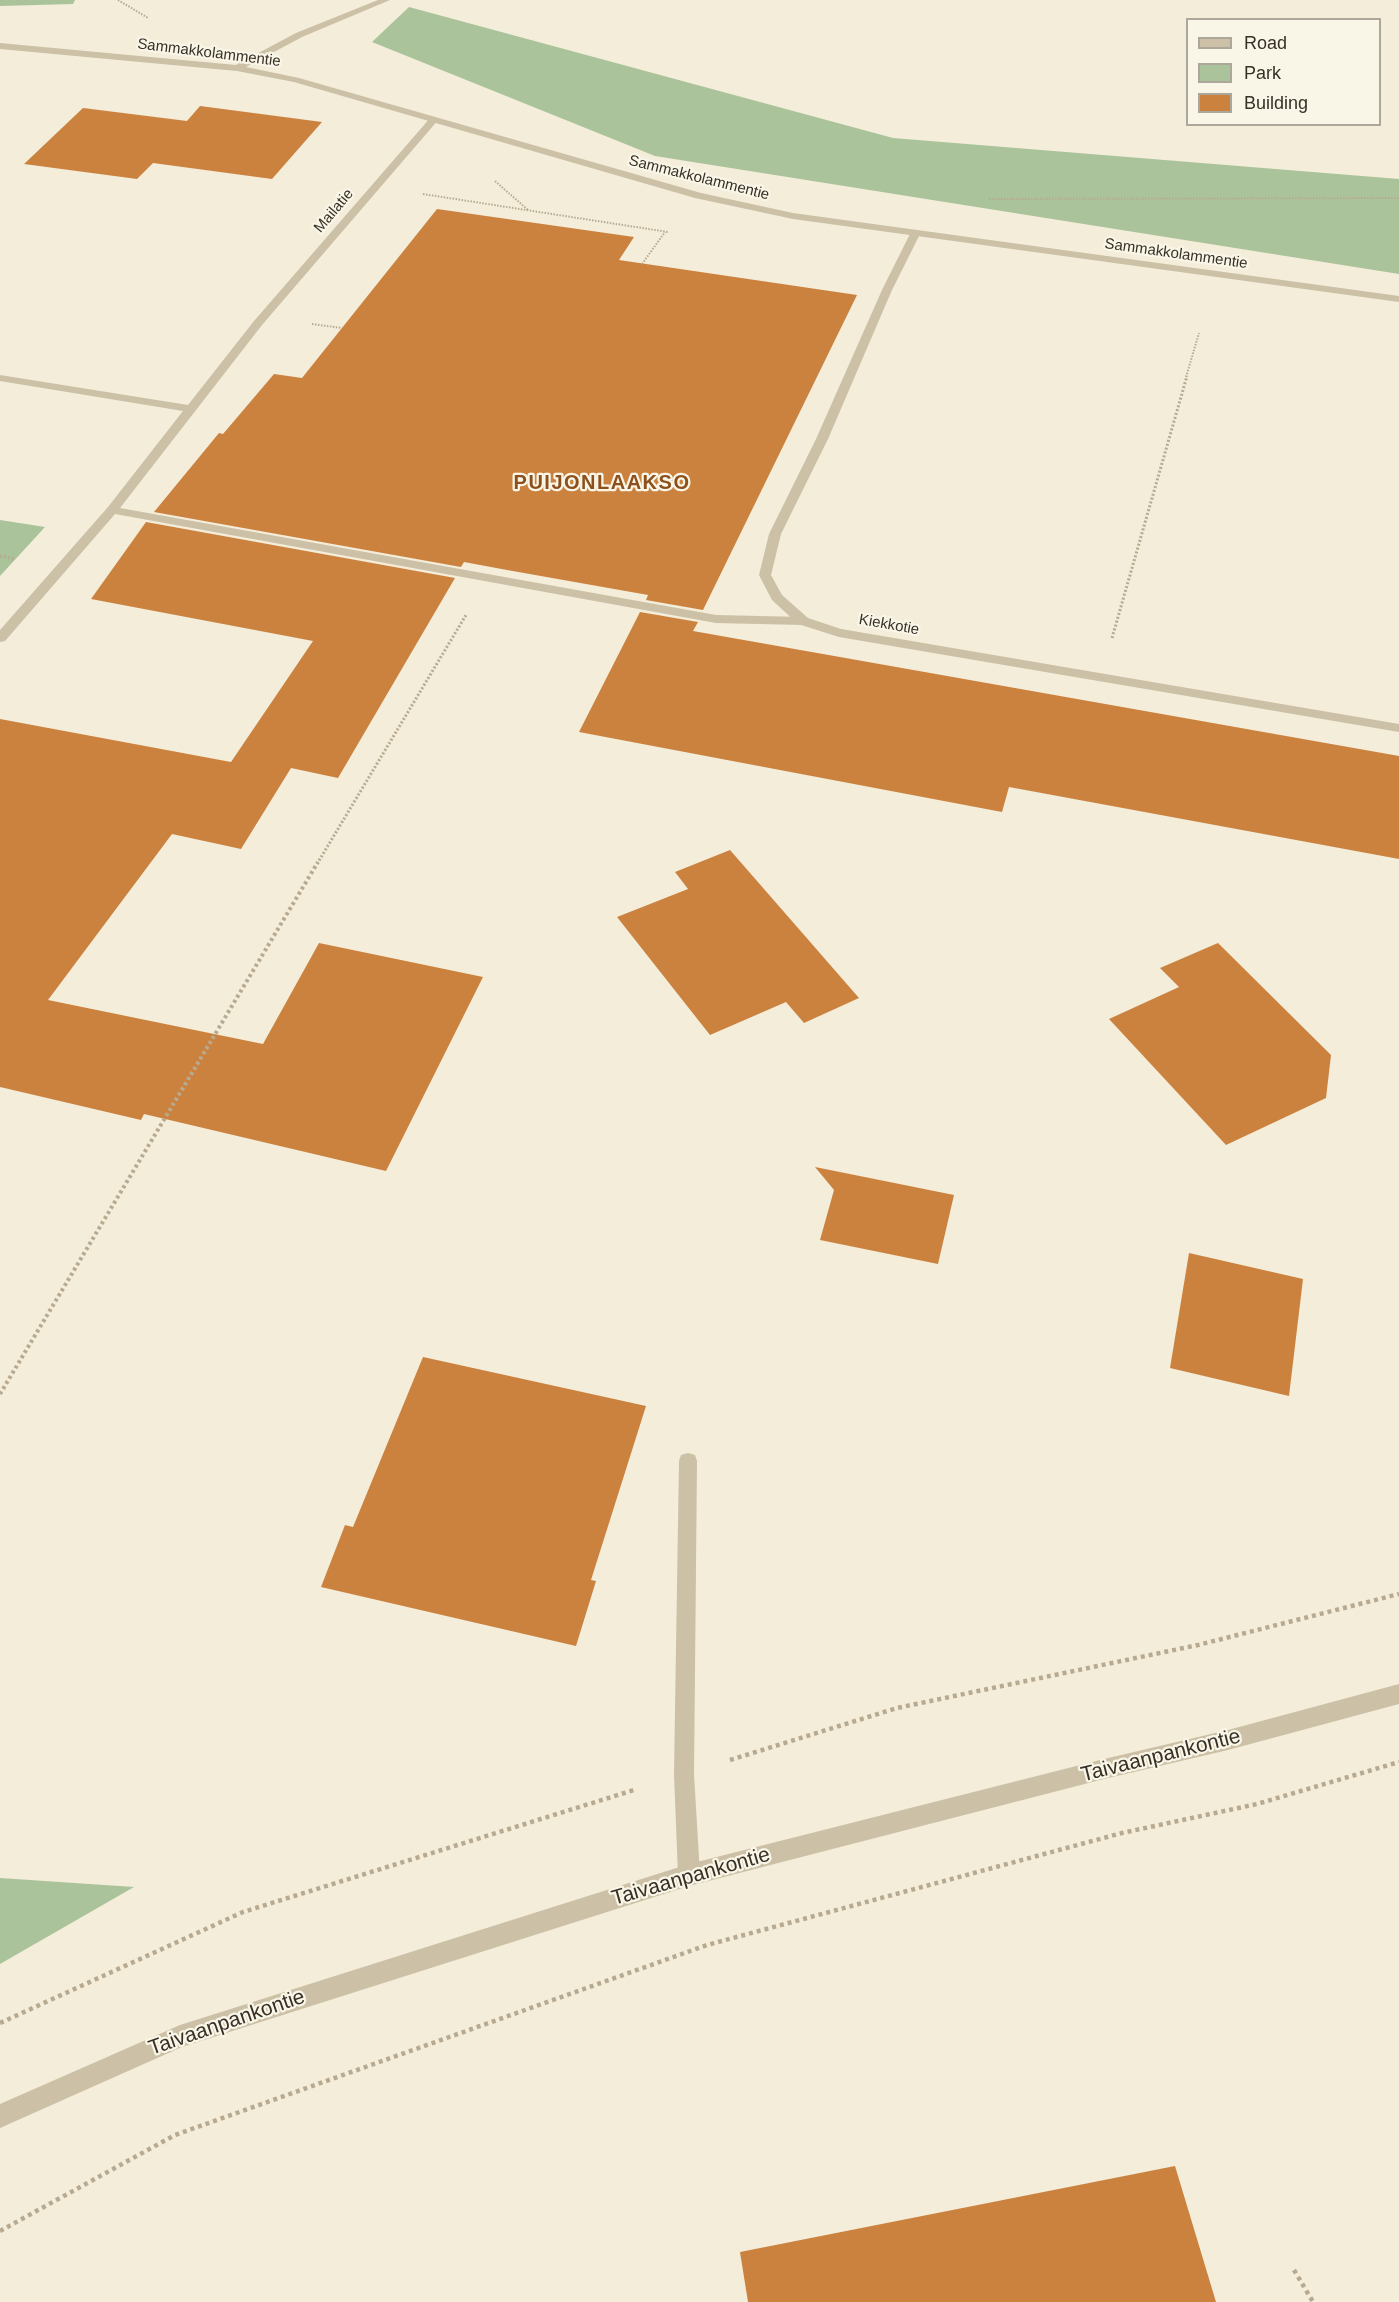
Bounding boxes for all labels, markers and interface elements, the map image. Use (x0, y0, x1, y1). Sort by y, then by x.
legend (1186, 18, 1381, 126)
text: Road (1244, 33, 1287, 53)
street label: Sammakkolammentie (136, 35, 282, 71)
text: Park (1244, 63, 1281, 83)
text: Building (1244, 93, 1308, 113)
street label: Sammakkolammentie (627, 152, 771, 204)
street label: Mailatie (310, 185, 358, 237)
street label: Sammakkolammentie (1103, 235, 1249, 273)
district label: PUIJONLAAKSO (514, 471, 690, 495)
street label: Kiekkotie (857, 611, 921, 639)
street label: Taivaanpankontie (1079, 1724, 1243, 1788)
street label: Taivaanpankontie (609, 1842, 773, 1912)
street label: Taivaanpankontie (146, 1984, 308, 2062)

